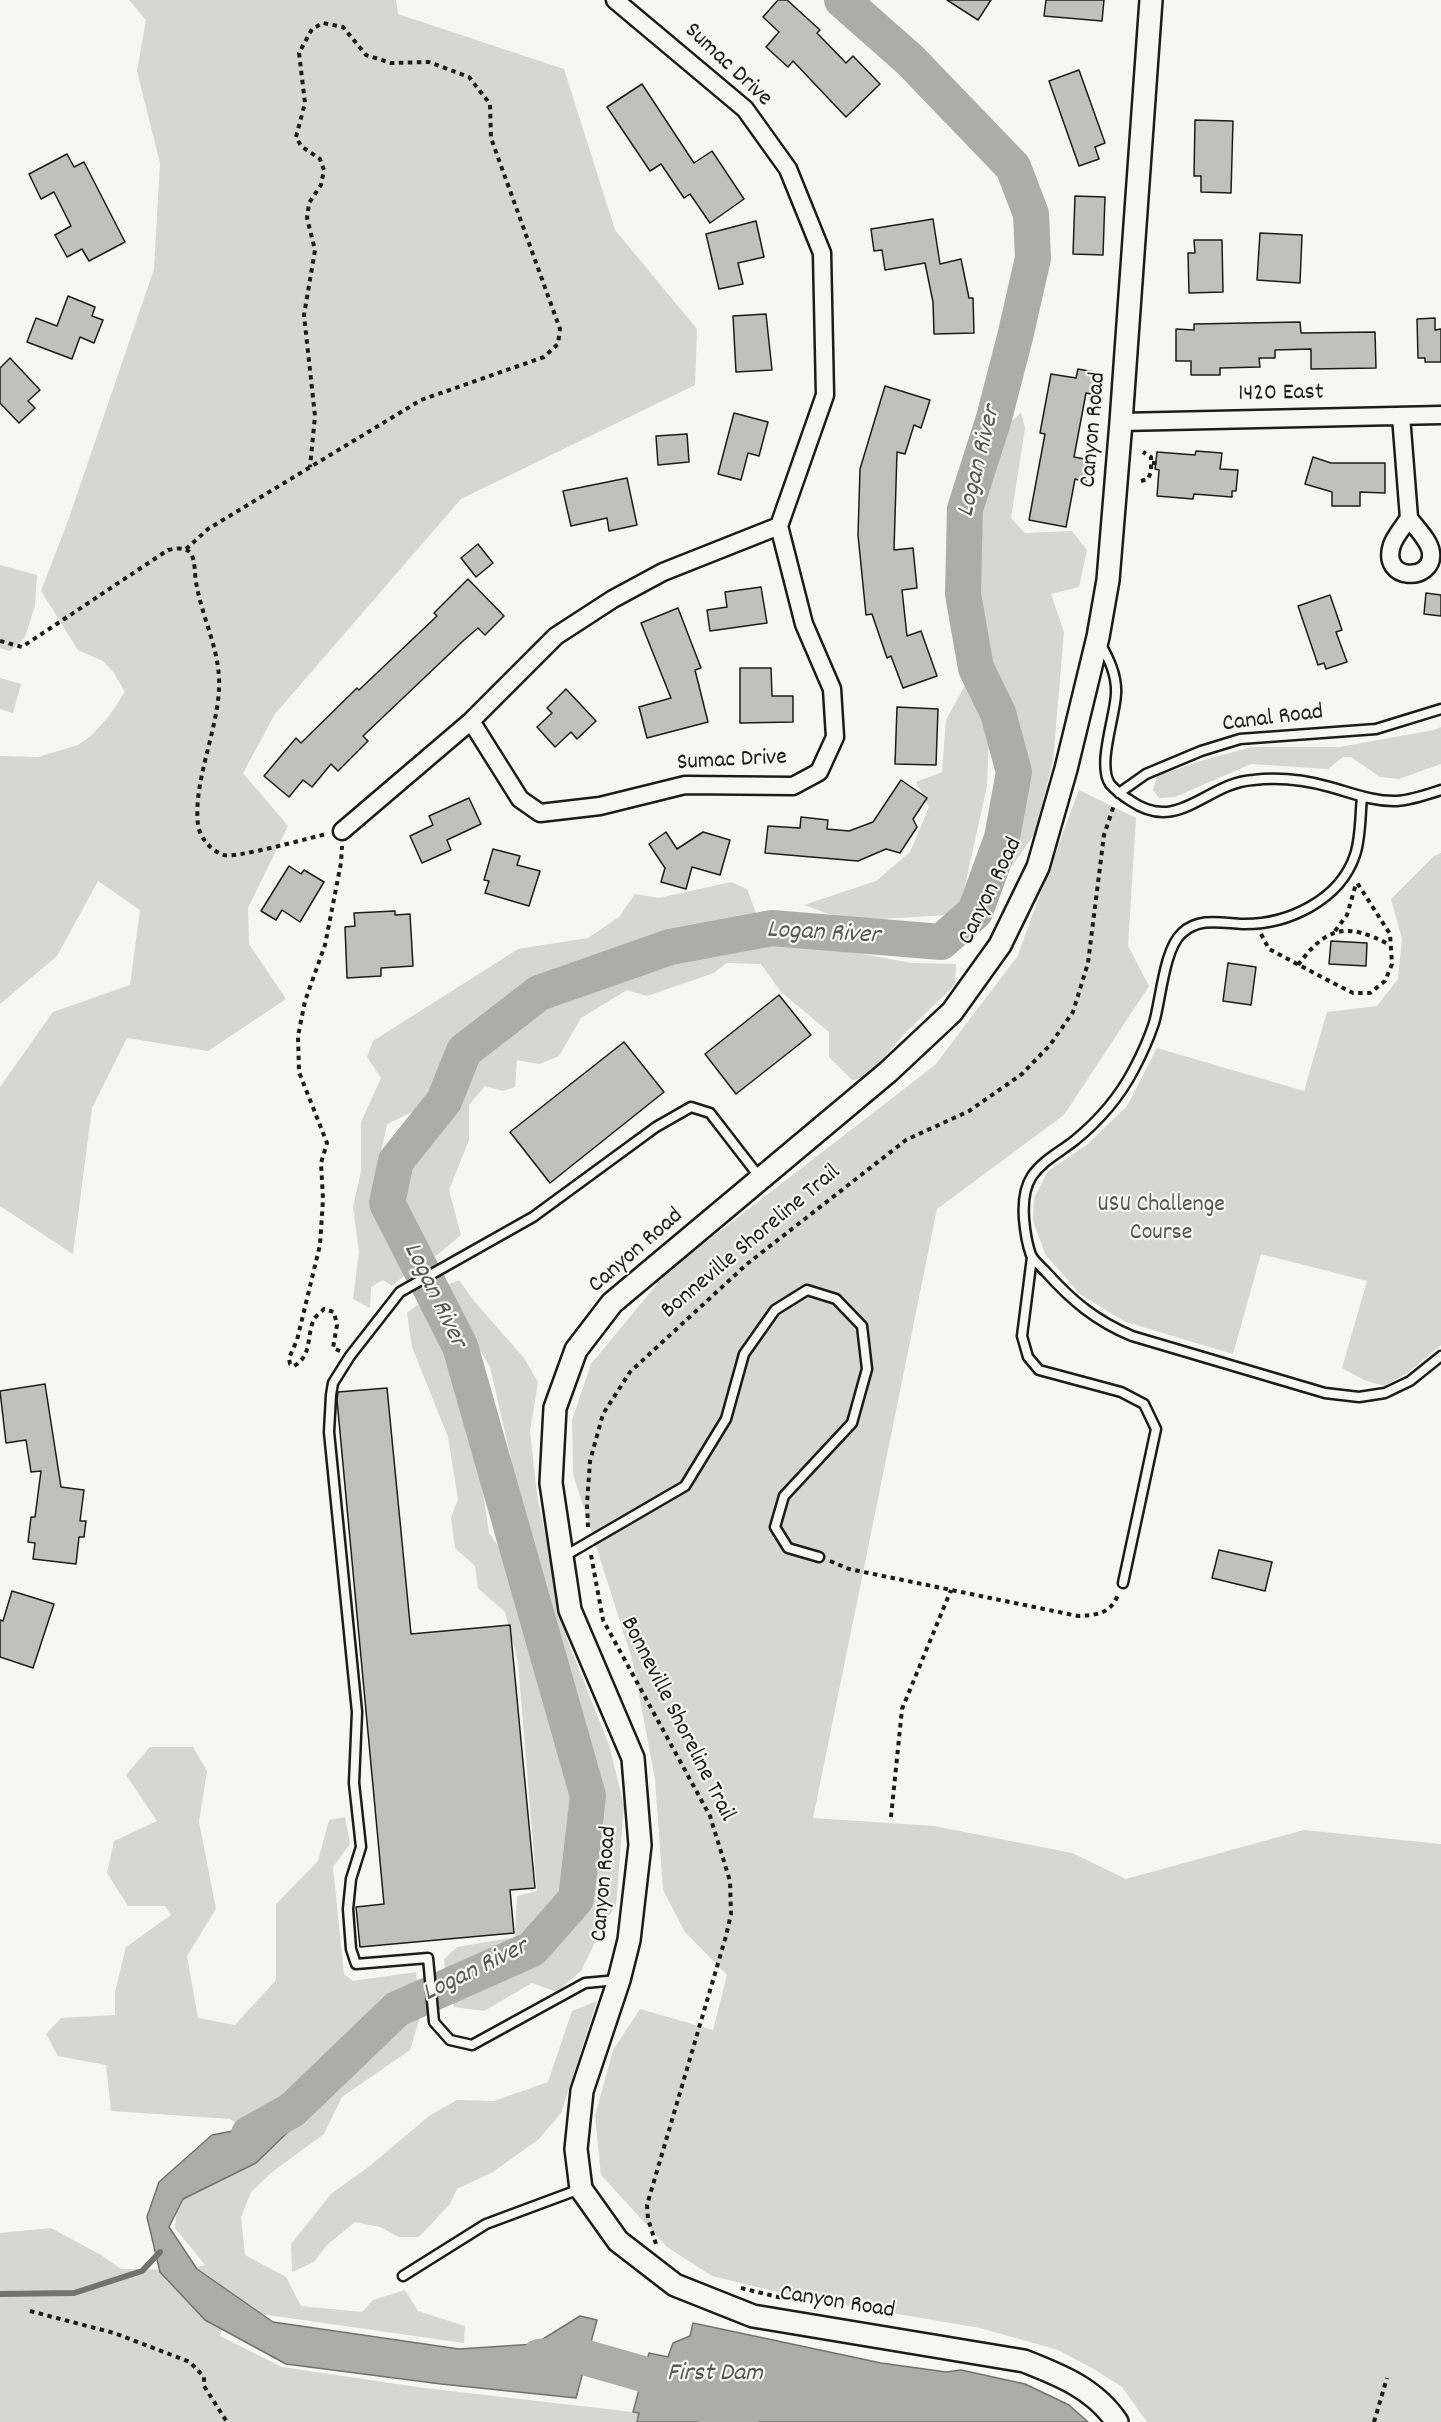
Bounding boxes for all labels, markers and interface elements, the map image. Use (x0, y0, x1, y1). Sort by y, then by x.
street label: Sumac Drive (677, 18, 777, 114)
street label: Canyon Road (1076, 371, 1114, 489)
street label: 1420 East (1238, 380, 1324, 410)
water label: Logan River (952, 403, 1010, 521)
street label: Canal Road (1221, 700, 1325, 740)
street label: Sumac Drive (676, 745, 788, 779)
street label: Canyon Road (954, 834, 1030, 950)
water label: Logan River (766, 916, 880, 954)
street label: Bonneville Shoreline Trail (656, 1159, 848, 1327)
park label: USU Challenge Course (1097, 1193, 1225, 1249)
street label: Canyon Road (584, 1203, 690, 1301)
water label: Logan River (394, 1238, 472, 1354)
street label: Bonneville Shoreline Trail (612, 1613, 740, 1827)
street label: Canyon Road (587, 1825, 625, 1943)
water label: Logan River (418, 1933, 534, 2011)
street label: Canyon Road (777, 2281, 897, 2327)
water label: First Dam (667, 2359, 763, 2391)

